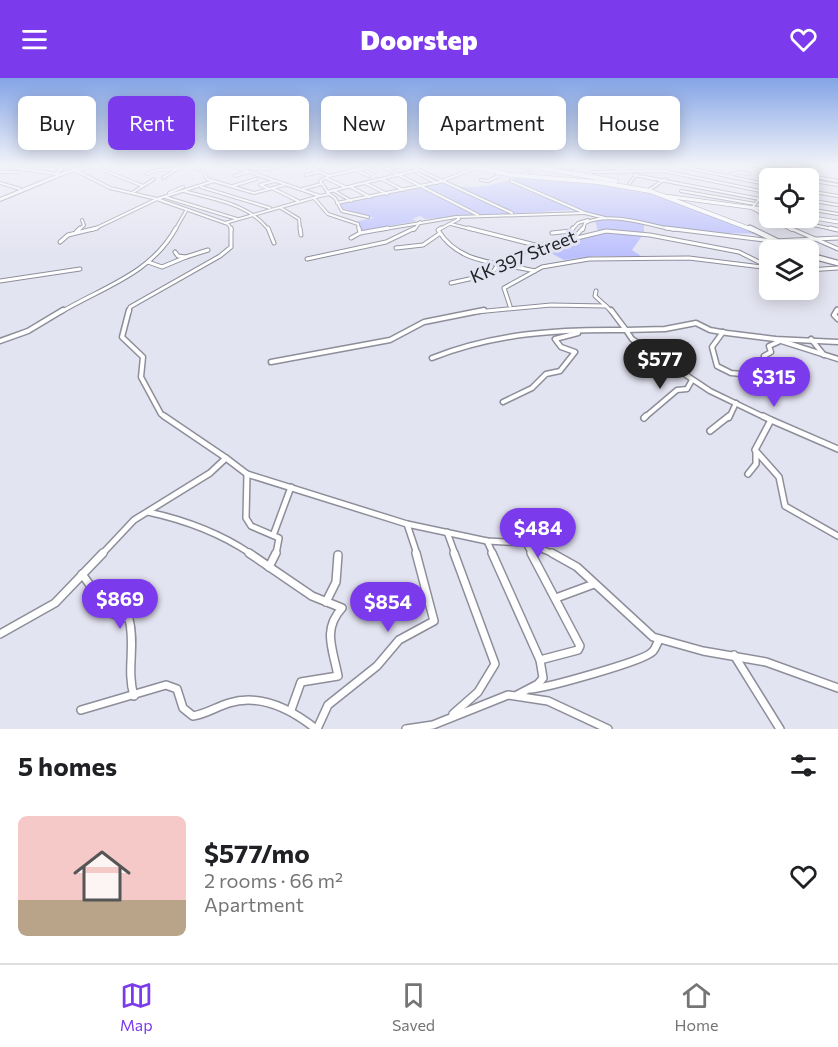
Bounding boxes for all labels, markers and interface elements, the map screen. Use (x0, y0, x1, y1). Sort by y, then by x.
icon: menu (18, 23, 51, 56)
text: Doorstep (360, 23, 478, 56)
icon: heart (787, 23, 820, 56)
chip: Buy (18, 96, 96, 150)
chip: Rent (108, 96, 195, 150)
chip: Filters (207, 96, 309, 150)
chip: New (321, 96, 407, 150)
chip: Apartment (419, 96, 566, 150)
chip: House (578, 96, 680, 150)
map controls (759, 168, 819, 300)
button: locate (759, 168, 819, 228)
street label: KK 397 Street (467, 225, 579, 287)
button: layers (759, 240, 819, 300)
pin: $577 (624, 339, 696, 390)
text: $577 (637, 346, 683, 370)
pin: $315 (738, 357, 810, 408)
text: $315 (752, 364, 796, 388)
pin: $484 (502, 508, 574, 559)
text: $484 (514, 515, 562, 539)
pin: $869 (84, 579, 156, 630)
pin: $854 (352, 582, 424, 633)
text: $869 (96, 586, 144, 610)
text: $854 (364, 589, 412, 613)
icon: filters (787, 749, 820, 782)
text: 5 homes (18, 750, 117, 781)
text: $577/mo (204, 837, 310, 868)
icon: home (66, 840, 138, 912)
icon: heart (787, 860, 820, 893)
text: 2 rooms · 66 m² (204, 868, 343, 892)
text: Apartment (204, 892, 304, 916)
tab: Map (120, 979, 153, 1034)
tab: Saved (392, 979, 435, 1034)
tab: Home (674, 979, 718, 1034)

